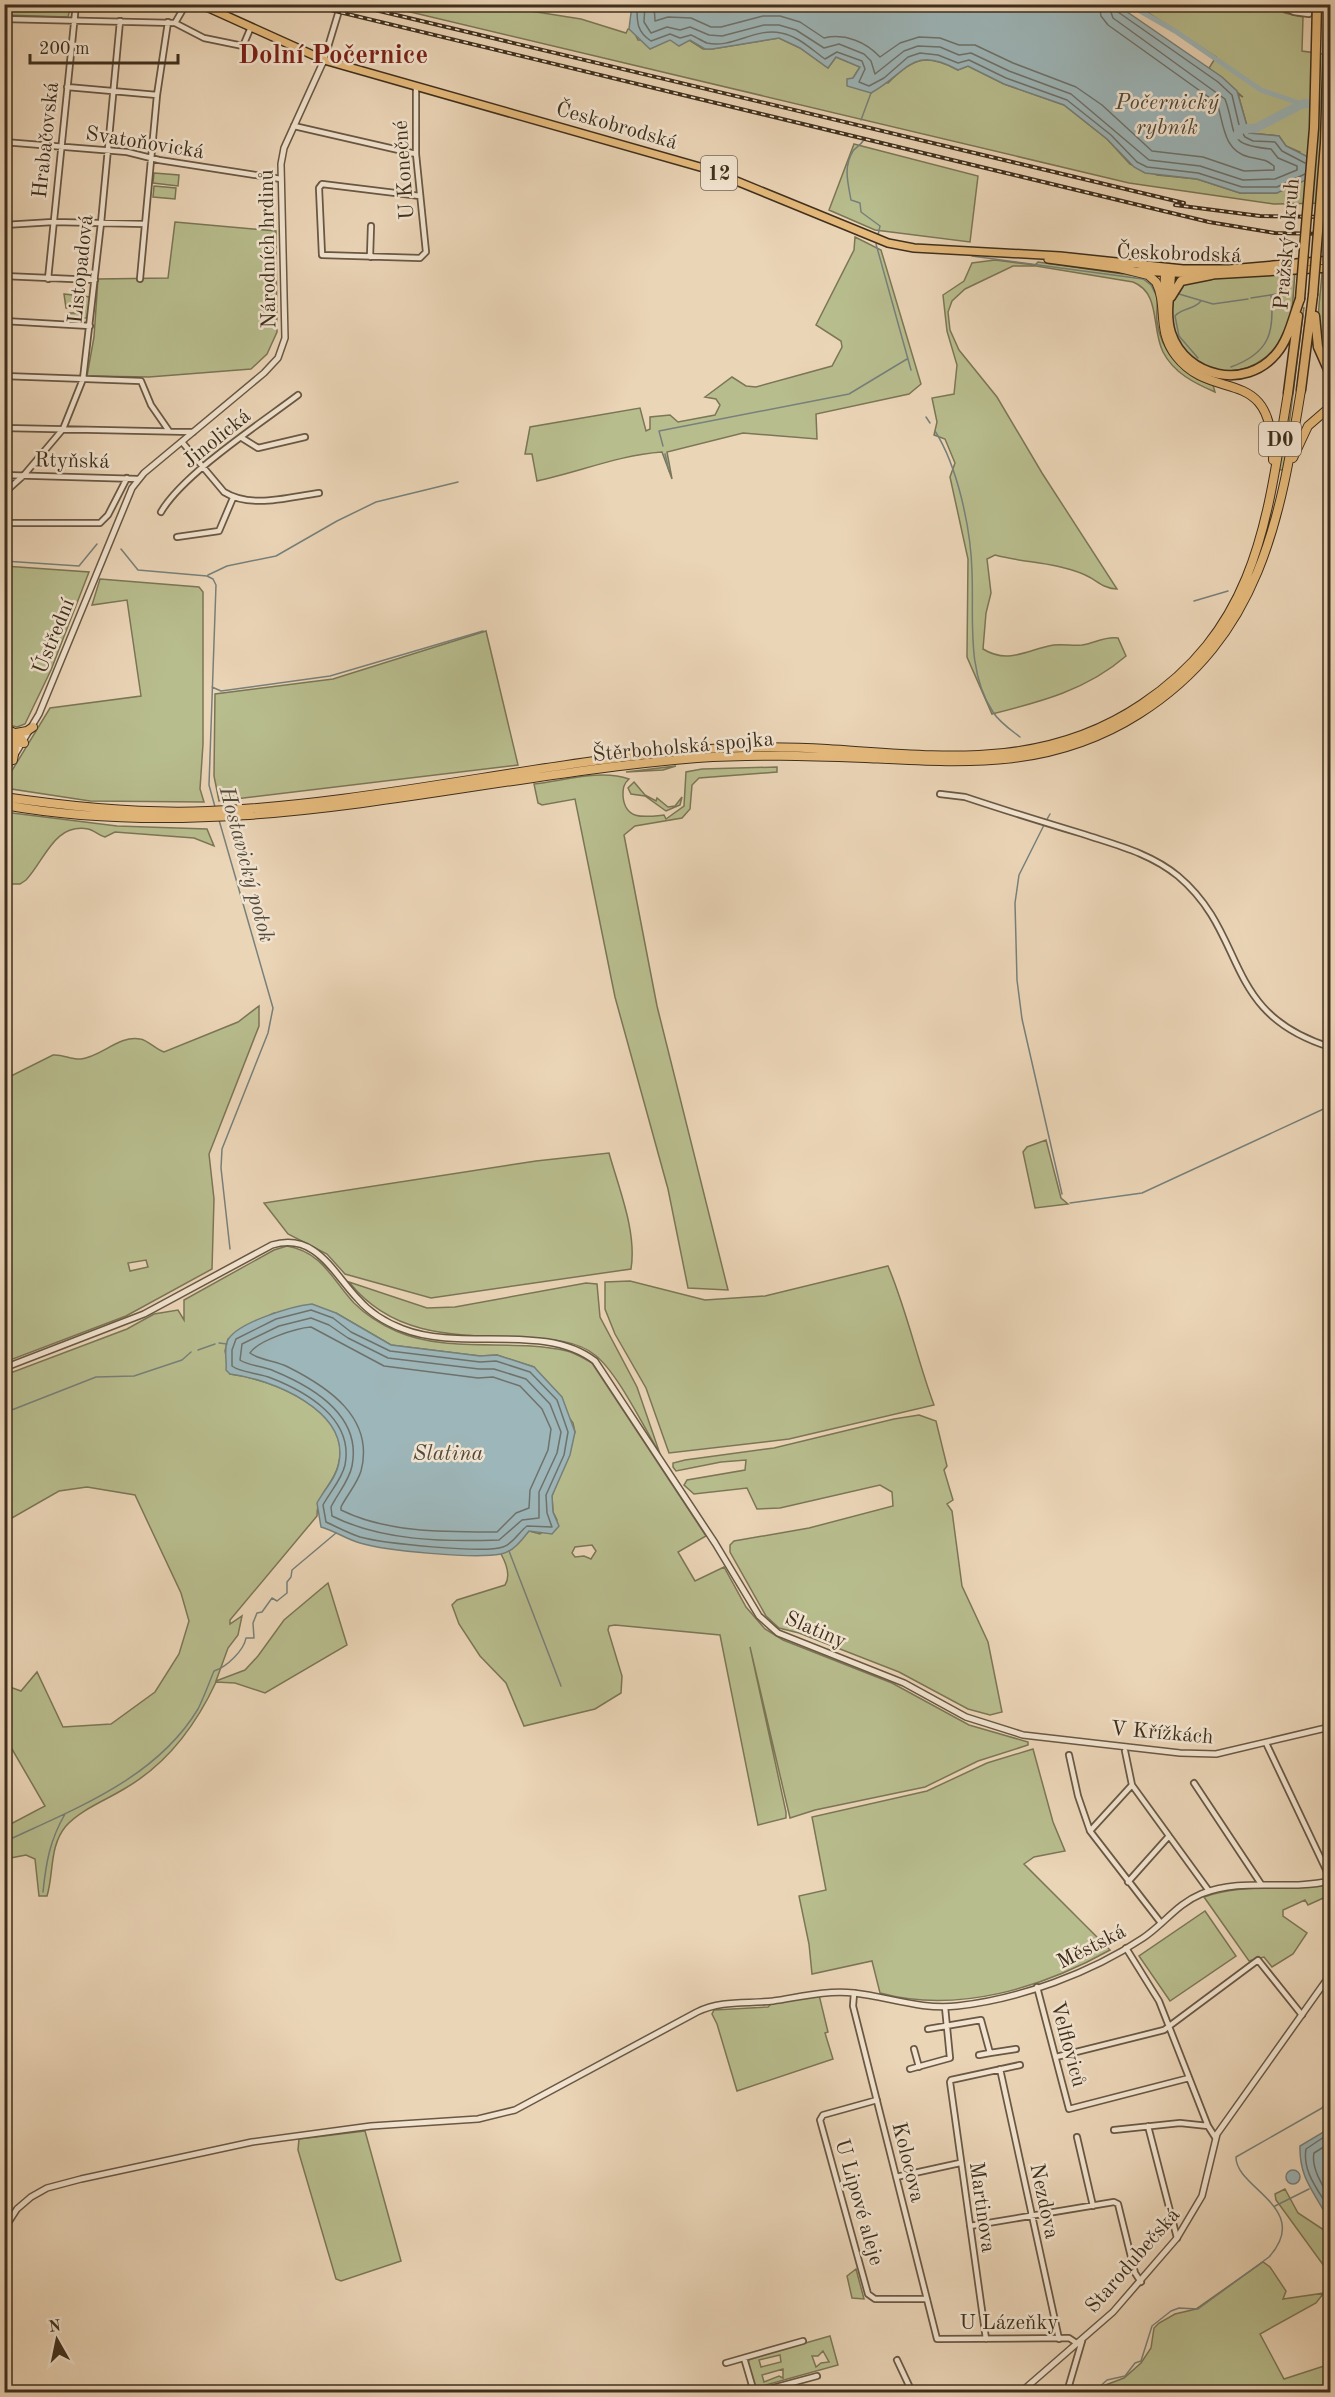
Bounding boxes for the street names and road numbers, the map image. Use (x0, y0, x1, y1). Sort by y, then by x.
street label: Hrabačovská (30, 81, 63, 199)
street label: Českobrodská (553, 95, 681, 154)
street label: U Konečné (391, 119, 418, 220)
street label: Svatoňovická (84, 124, 206, 163)
road number: 12 (701, 156, 737, 190)
street label: Národních hrdinů (257, 169, 280, 329)
street label: Pražský okruh (1271, 177, 1304, 311)
street label: Listopadová (65, 214, 98, 325)
street label: Českobrodská (1116, 238, 1242, 267)
street label: Jinolická (179, 406, 255, 473)
road number: D0 (1259, 422, 1301, 456)
street label: Rtyňská (34, 450, 110, 473)
street label: Ústřední (25, 594, 79, 677)
street label: Štěrboholská spojka (591, 725, 775, 766)
street label: Slatiny (782, 1608, 849, 1653)
street label: V Křížkách (1109, 1719, 1214, 1748)
street label: Městská (1054, 1921, 1129, 1974)
street label: Velfloviců (1046, 1999, 1089, 2089)
street label: Kolocova (887, 2120, 928, 2205)
street label: U Lipové aleje (831, 2137, 887, 2268)
street label: Martinova (965, 2161, 998, 2254)
street label: Nezdova (1025, 2162, 1062, 2241)
street label: Starodubečská (1082, 2204, 1184, 2318)
street label: U Lázeňky (960, 2313, 1059, 2334)

